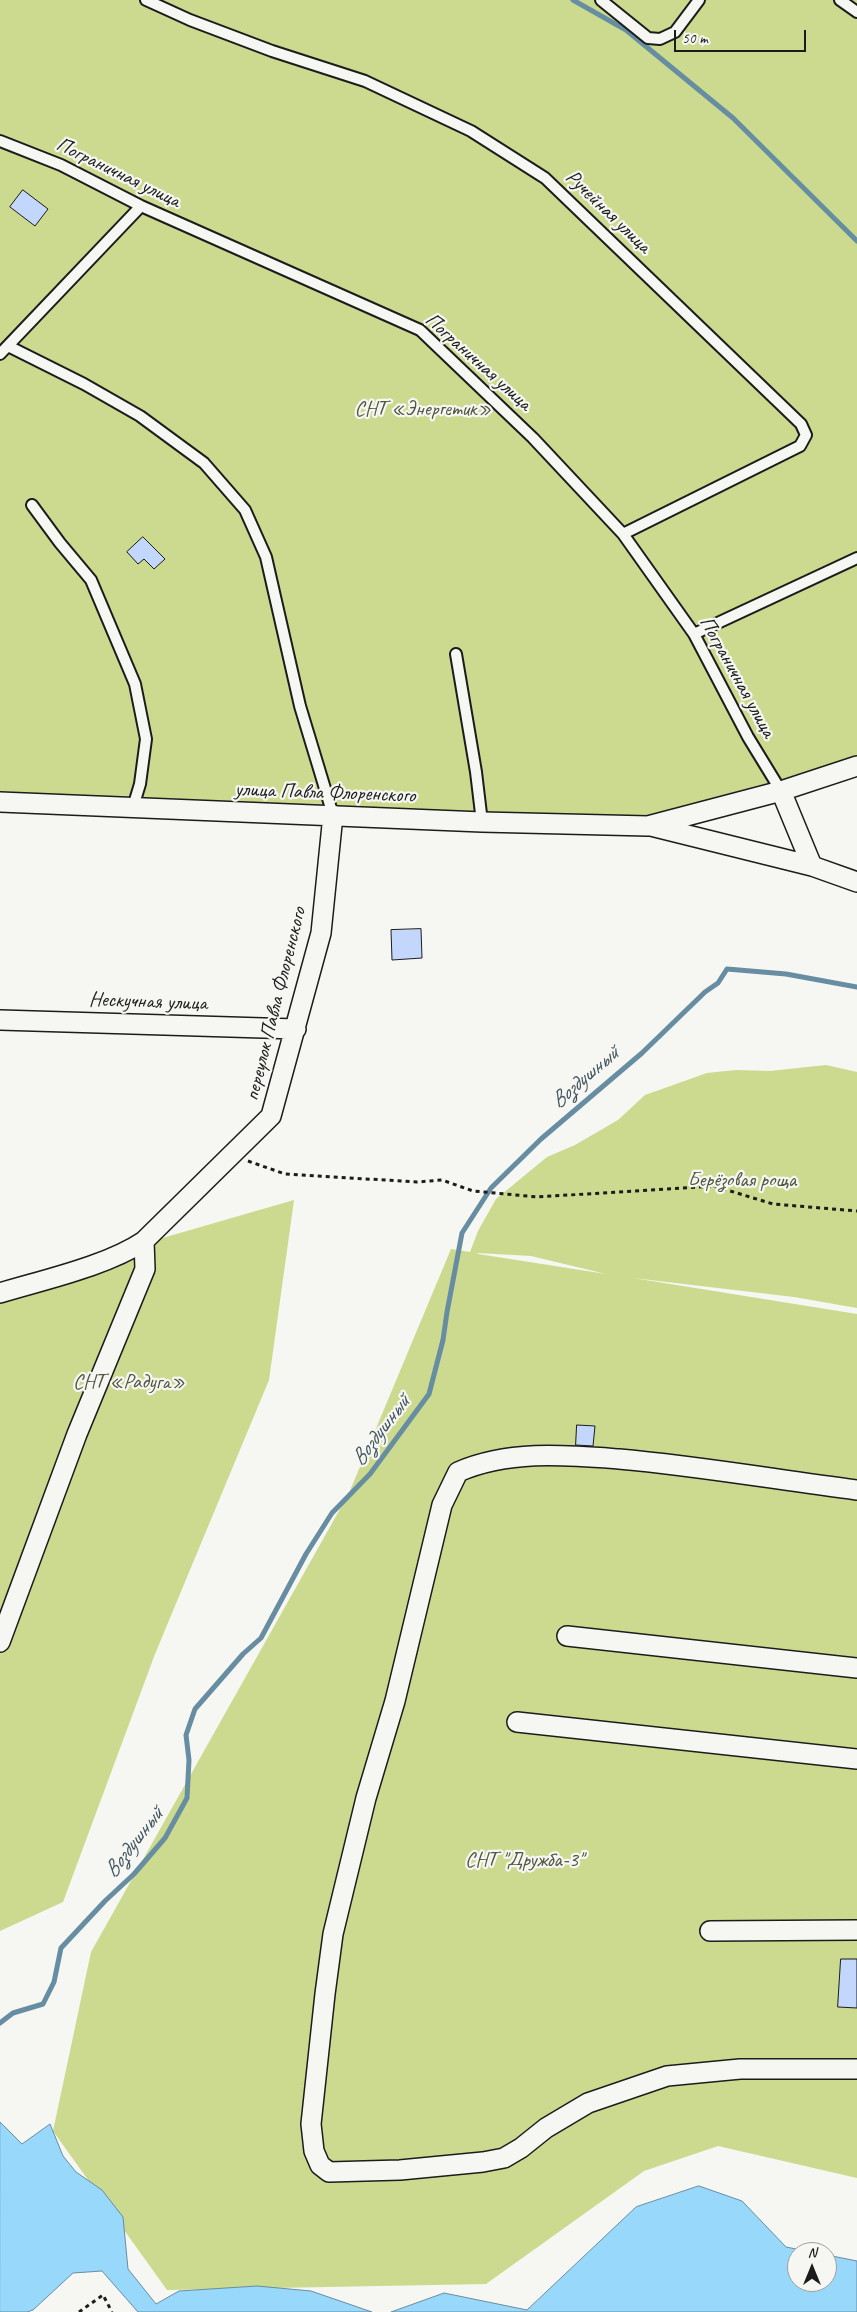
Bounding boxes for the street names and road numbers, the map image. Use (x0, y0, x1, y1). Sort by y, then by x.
street label: Пограничная улица (52, 132, 184, 214)
street label: Ручейная улица (560, 165, 656, 259)
street label: Пограничная улица (419, 307, 537, 417)
street label: Пограничная улица (693, 612, 781, 742)
street label: улица Павла Флоренского (234, 777, 416, 809)
street label: переулок Павла Флоренского (240, 905, 312, 1103)
street label: Нескучная улица (89, 987, 207, 1017)

